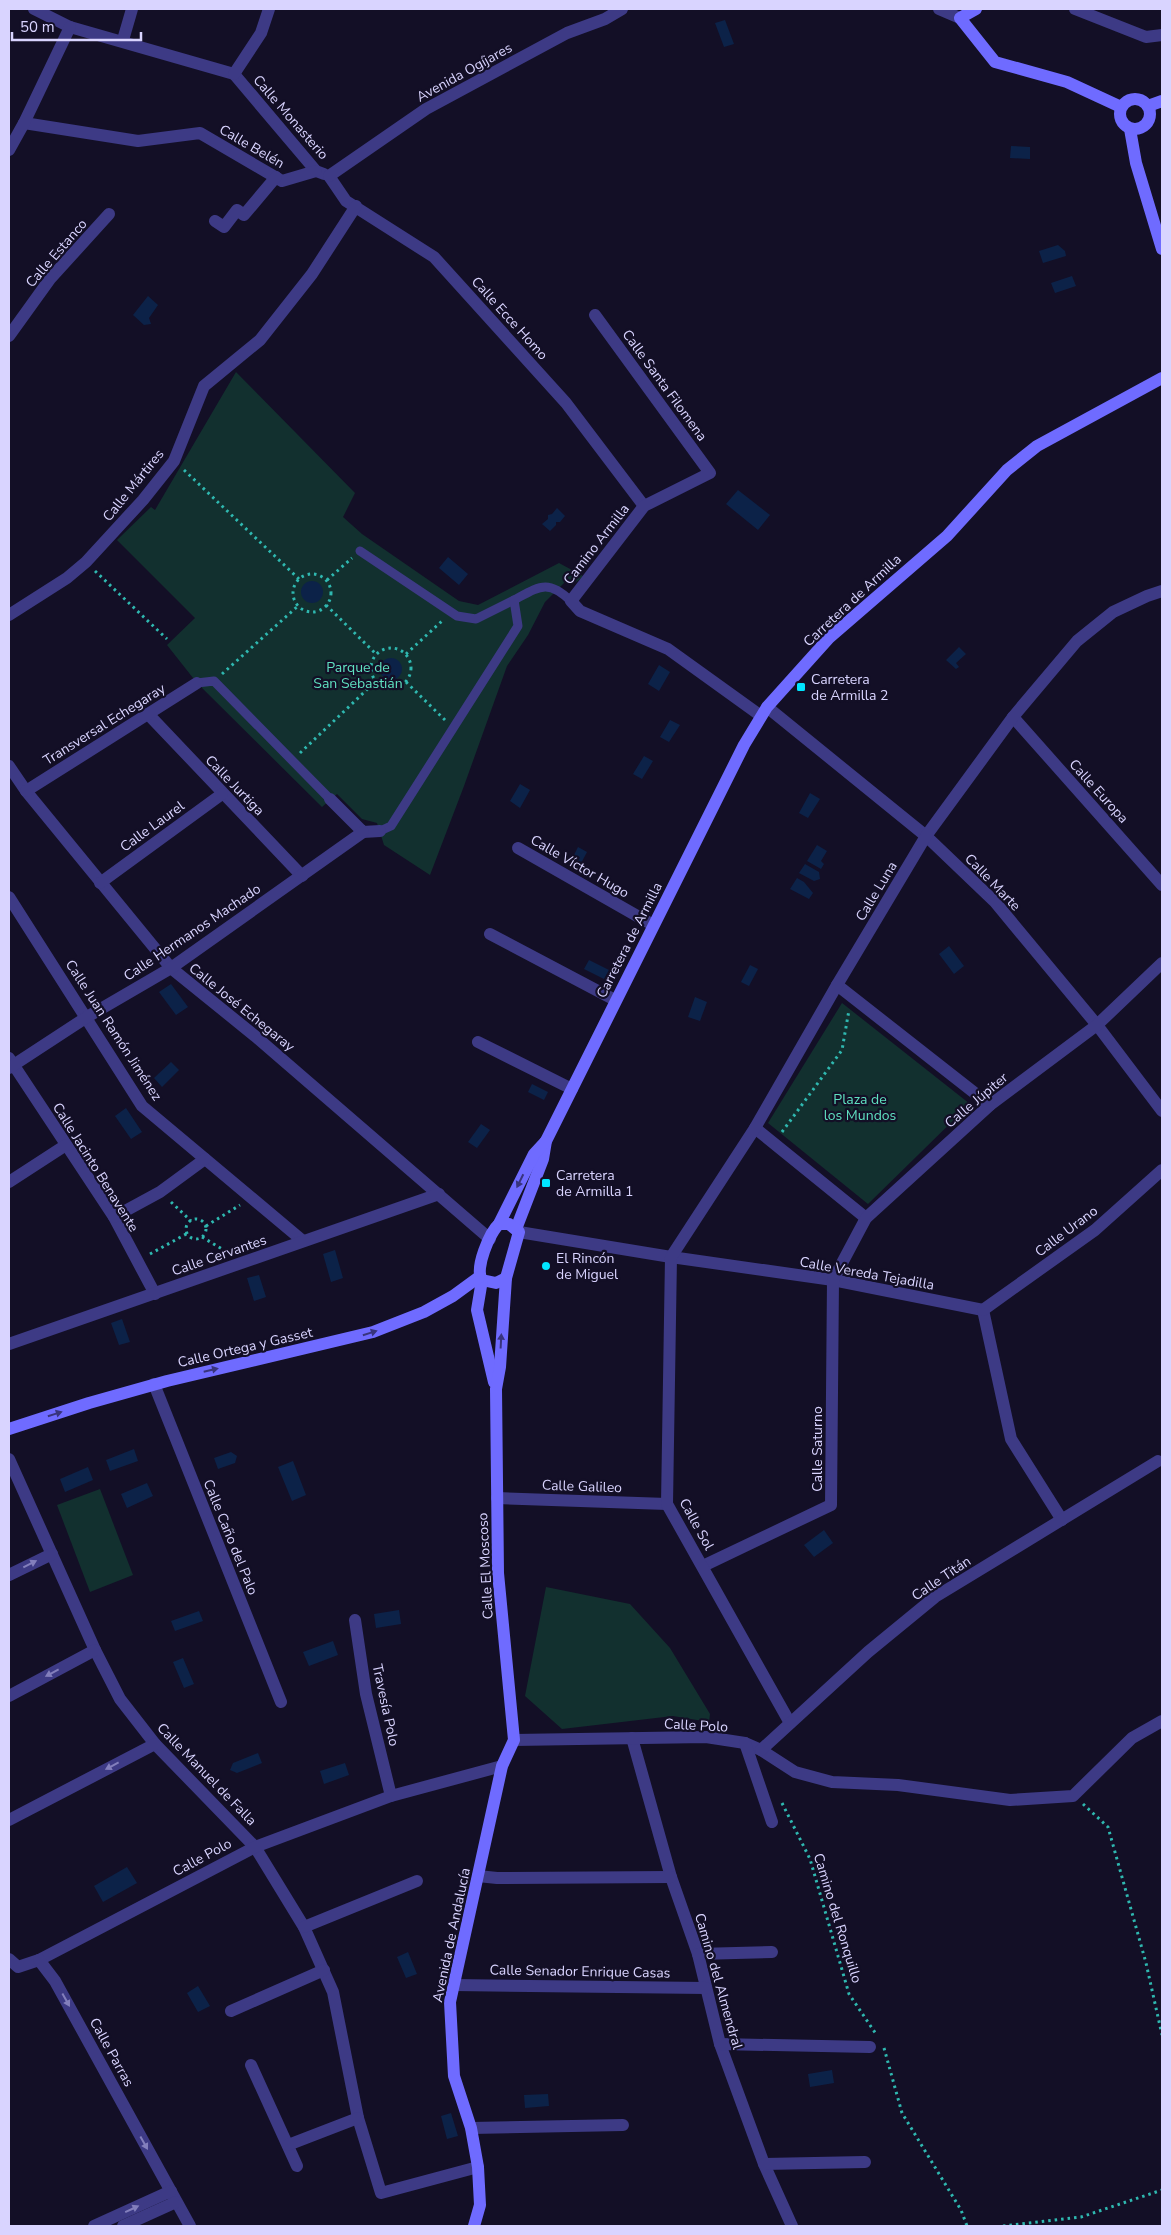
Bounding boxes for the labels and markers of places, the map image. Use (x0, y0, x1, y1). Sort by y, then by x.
place label: Carretera de Armilla 2 (811, 670, 888, 705)
marker: Carretera de Armilla 2 (795, 681, 807, 693)
place label: Carretera de Armilla 1 (556, 1166, 633, 1201)
marker: Carretera de Armilla 1 (540, 1177, 552, 1189)
place label: El Rincón de Miguel (556, 1249, 619, 1284)
marker: El Rincón de Miguel (540, 1260, 552, 1272)

